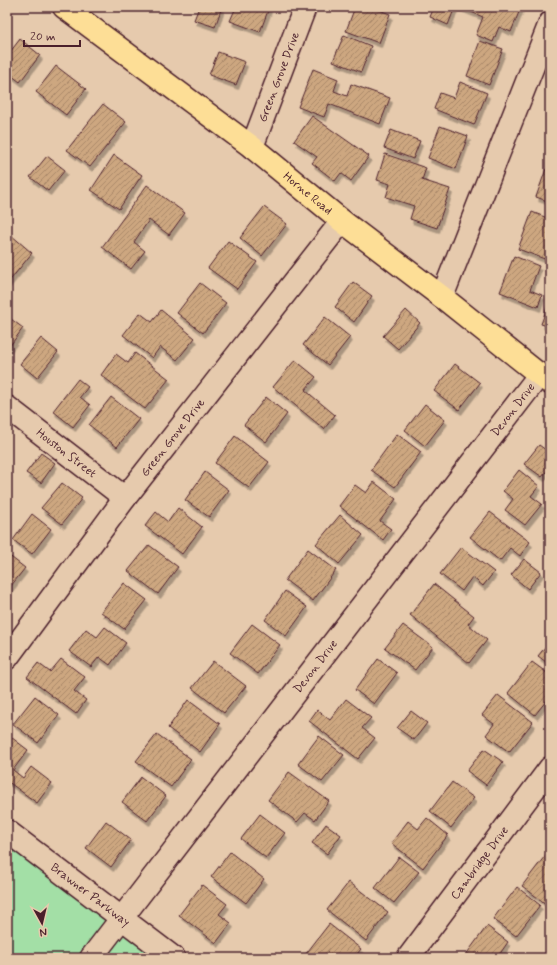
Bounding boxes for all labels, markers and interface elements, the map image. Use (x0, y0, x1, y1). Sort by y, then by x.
scale bar (24, 22, 80, 48)
text: 20 m (30, 29, 56, 45)
street label: Green Grove Drive (255, 29, 304, 125)
street label: Horne Road (279, 169, 336, 219)
street label: Devon Drive (488, 380, 539, 440)
street label: Green Grove Drive (138, 395, 209, 480)
street label: Houston Street (32, 425, 100, 482)
street label: Devon Drive (290, 637, 342, 697)
street label: Cambridge Drive (447, 823, 513, 903)
street label: Brawner Parkway (47, 860, 133, 931)
north arrow (22, 903, 62, 943)
text: N (39, 924, 48, 939)

